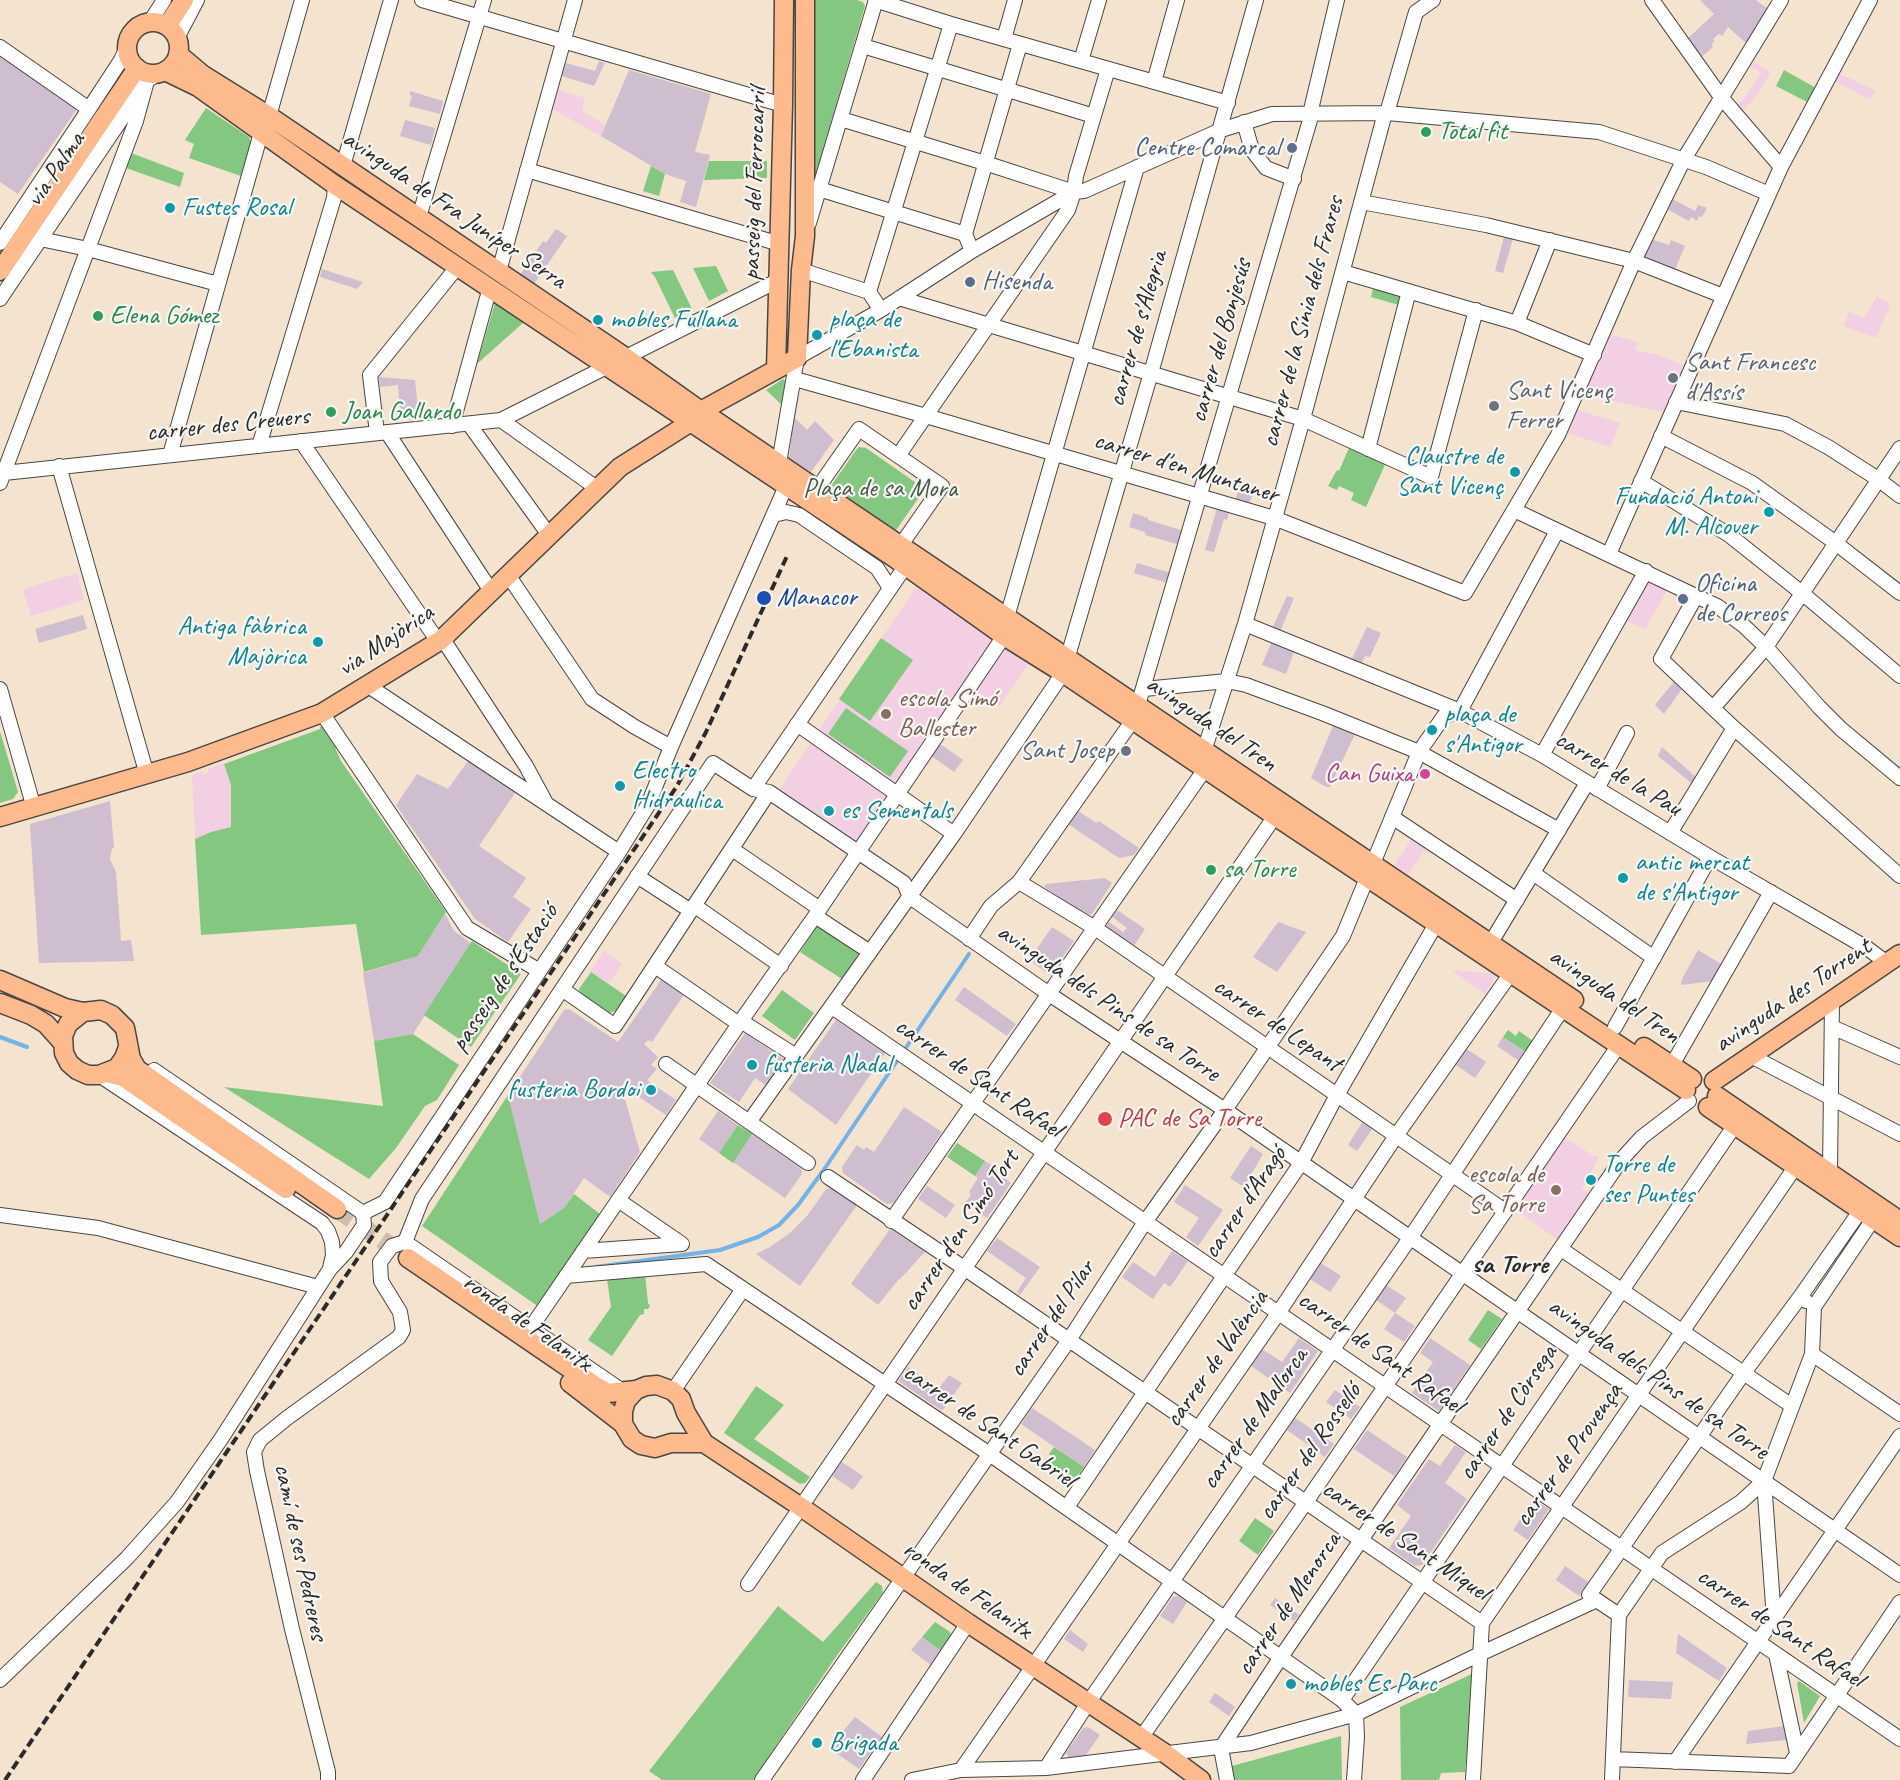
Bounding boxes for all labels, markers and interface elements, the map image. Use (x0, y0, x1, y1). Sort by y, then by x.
street label: passeig del Ferrocarril (736, 87, 774, 281)
place label: Total fit (1438, 116, 1507, 148)
street label: avinguda de Fra Juníper Serra (336, 123, 572, 297)
marker: Total fit (1419, 125, 1433, 139)
street label: via Palma (20, 127, 92, 213)
place label: Centre Comarcal (1134, 132, 1280, 164)
marker: Centre Comarcal (1285, 141, 1299, 155)
place label: Fustes Rosal (182, 192, 291, 224)
street label: carrer de la Sínia dels Frares (1255, 193, 1351, 451)
marker: Fustes Rosal (163, 201, 177, 215)
street label: carrer de s'Alegria (1101, 248, 1175, 410)
street label: carrer del Bonjesús (1183, 256, 1259, 426)
place label: Hisenda (982, 266, 1052, 298)
marker: Hisenda (963, 275, 977, 289)
place label: Elena Gómez (110, 300, 218, 332)
place label: mobles Fullana (610, 304, 737, 336)
place label: plaça de l'Ebanista (829, 304, 917, 366)
marker: Elena Gómez (91, 309, 105, 323)
marker: mobles Fullana (591, 313, 605, 327)
marker: plaça de l'Ebanista (810, 328, 824, 342)
place label: Sant Francesc d'Assís (1685, 347, 1815, 408)
marker: Sant Francesc d'Assís (1666, 371, 1680, 385)
place label: Sant Vicenç Ferrer (1506, 375, 1613, 436)
place label: Joan Gallardo (343, 396, 460, 428)
marker: Sant Vicenç Ferrer (1487, 399, 1501, 413)
street label: carrer des Creuers (145, 401, 311, 449)
marker: Joan Gallardo (324, 405, 338, 419)
street label: carrer d'en Muntaner (1090, 425, 1282, 511)
place label: Claustre de Sant Vicenç (1396, 441, 1503, 502)
marker: Claustre de Sant Vicenç (1508, 465, 1522, 479)
park label: Plaça de sa Mora (803, 473, 957, 505)
place label: Fundació Antoni M. Alcover (1615, 481, 1757, 542)
marker: Fundació Antoni M. Alcover (1762, 505, 1776, 519)
place label: Oficina de Correos (1695, 568, 1787, 630)
place label: Manacor (777, 582, 857, 614)
marker: Manacor (755, 589, 773, 607)
marker: Oficina de Correos (1676, 592, 1690, 606)
street label: via Majòrica (332, 598, 440, 684)
place label: Antiga fàbrica Majòrica (178, 611, 306, 672)
marker: Antiga fàbrica Majòrica (311, 635, 325, 649)
street label: avinguda del Tren (1140, 669, 1282, 779)
place label: escola Simó Ballester (898, 683, 997, 744)
place label: plaça de s'Antigor (1444, 699, 1522, 760)
marker: escola Simó Ballester (879, 707, 893, 721)
marker: plaça de s'Antigor (1425, 723, 1439, 737)
street label: carrer de la Pau (1549, 724, 1687, 824)
place label: Sant Josep (1020, 735, 1114, 767)
marker: Sant Josep (1119, 744, 1133, 758)
place label: Electro Hidráulica (632, 755, 722, 816)
place label: Can Guixa (1325, 758, 1413, 790)
marker: Can Guixa (1418, 767, 1432, 781)
marker: Electro Hidráulica (613, 779, 627, 793)
place label: es Sementals (841, 795, 952, 827)
marker: es Sementals (822, 804, 836, 818)
place label: antic mercat de s'Antigor (1635, 847, 1749, 909)
place label: sa Torre (1223, 854, 1295, 886)
marker: sa Torre (1204, 863, 1218, 877)
marker: antic mercat de s'Antigor (1616, 871, 1630, 885)
street label: passeig de s'Estació (444, 898, 566, 1058)
street label: avinguda dels Pins de sa Torre (991, 917, 1225, 1089)
street label: avinguda des Torrent (1709, 932, 1877, 1060)
street label: avinguda del Tren (1543, 941, 1685, 1051)
street label: carrer de Lepant (1207, 971, 1347, 1079)
street label: carrer de Sant Rafael (889, 1011, 1067, 1145)
place label: fusteria Nadal (764, 1049, 891, 1081)
marker: fusteria Nadal (745, 1058, 759, 1072)
place label: fusteria Bordoi (508, 1074, 639, 1106)
marker: fusteria Bordoi (644, 1083, 658, 1097)
place label: PAC de Sa Torre (1118, 1103, 1261, 1135)
marker: PAC de Sa Torre (1096, 1110, 1114, 1128)
street label: carrer d'Aragó (1196, 1141, 1294, 1265)
street label: carrer d'en Simó Tort (896, 1144, 1026, 1318)
place label: Torre de ses Puntes (1603, 1149, 1694, 1210)
place label: escola de Sa Torre (1468, 1159, 1544, 1220)
marker: Torre de ses Puntes (1584, 1173, 1598, 1187)
marker: escola de Sa Torre (1549, 1183, 1563, 1197)
district label: sa Torre (1472, 1249, 1548, 1281)
street label: carrer del Pilar (1002, 1255, 1102, 1383)
street label: ronda de Felanitx (456, 1267, 598, 1379)
street label: carrer de València (1158, 1284, 1276, 1434)
street label: carrer de Sant Rafael (1291, 1284, 1469, 1422)
street label: avinguda dels Pins de sa Torre (1542, 1291, 1774, 1467)
street label: carrer de Còrsega (1451, 1340, 1565, 1486)
street label: carrer de Mallorca (1195, 1342, 1315, 1496)
street label: carrer de Sant Gabriel (897, 1357, 1081, 1495)
street label: carrer de Provença (1508, 1377, 1630, 1533)
street label: carrer del Rosselló (1251, 1378, 1369, 1526)
street label: camí de ses Pedreres (266, 1461, 334, 1643)
street label: carrer de Sant Miquel (1316, 1474, 1494, 1608)
street label: carrer de Menorca (1230, 1526, 1348, 1682)
street label: ronda de Felanitx (896, 1534, 1038, 1646)
street label: carrer de Sant Rafael (1691, 1561, 1869, 1695)
place label: mobles Es Parc (1303, 1668, 1436, 1700)
marker: mobles Es Parc (1284, 1677, 1298, 1691)
place label: Brigada (829, 1727, 897, 1759)
marker: Brigada (810, 1736, 824, 1750)

